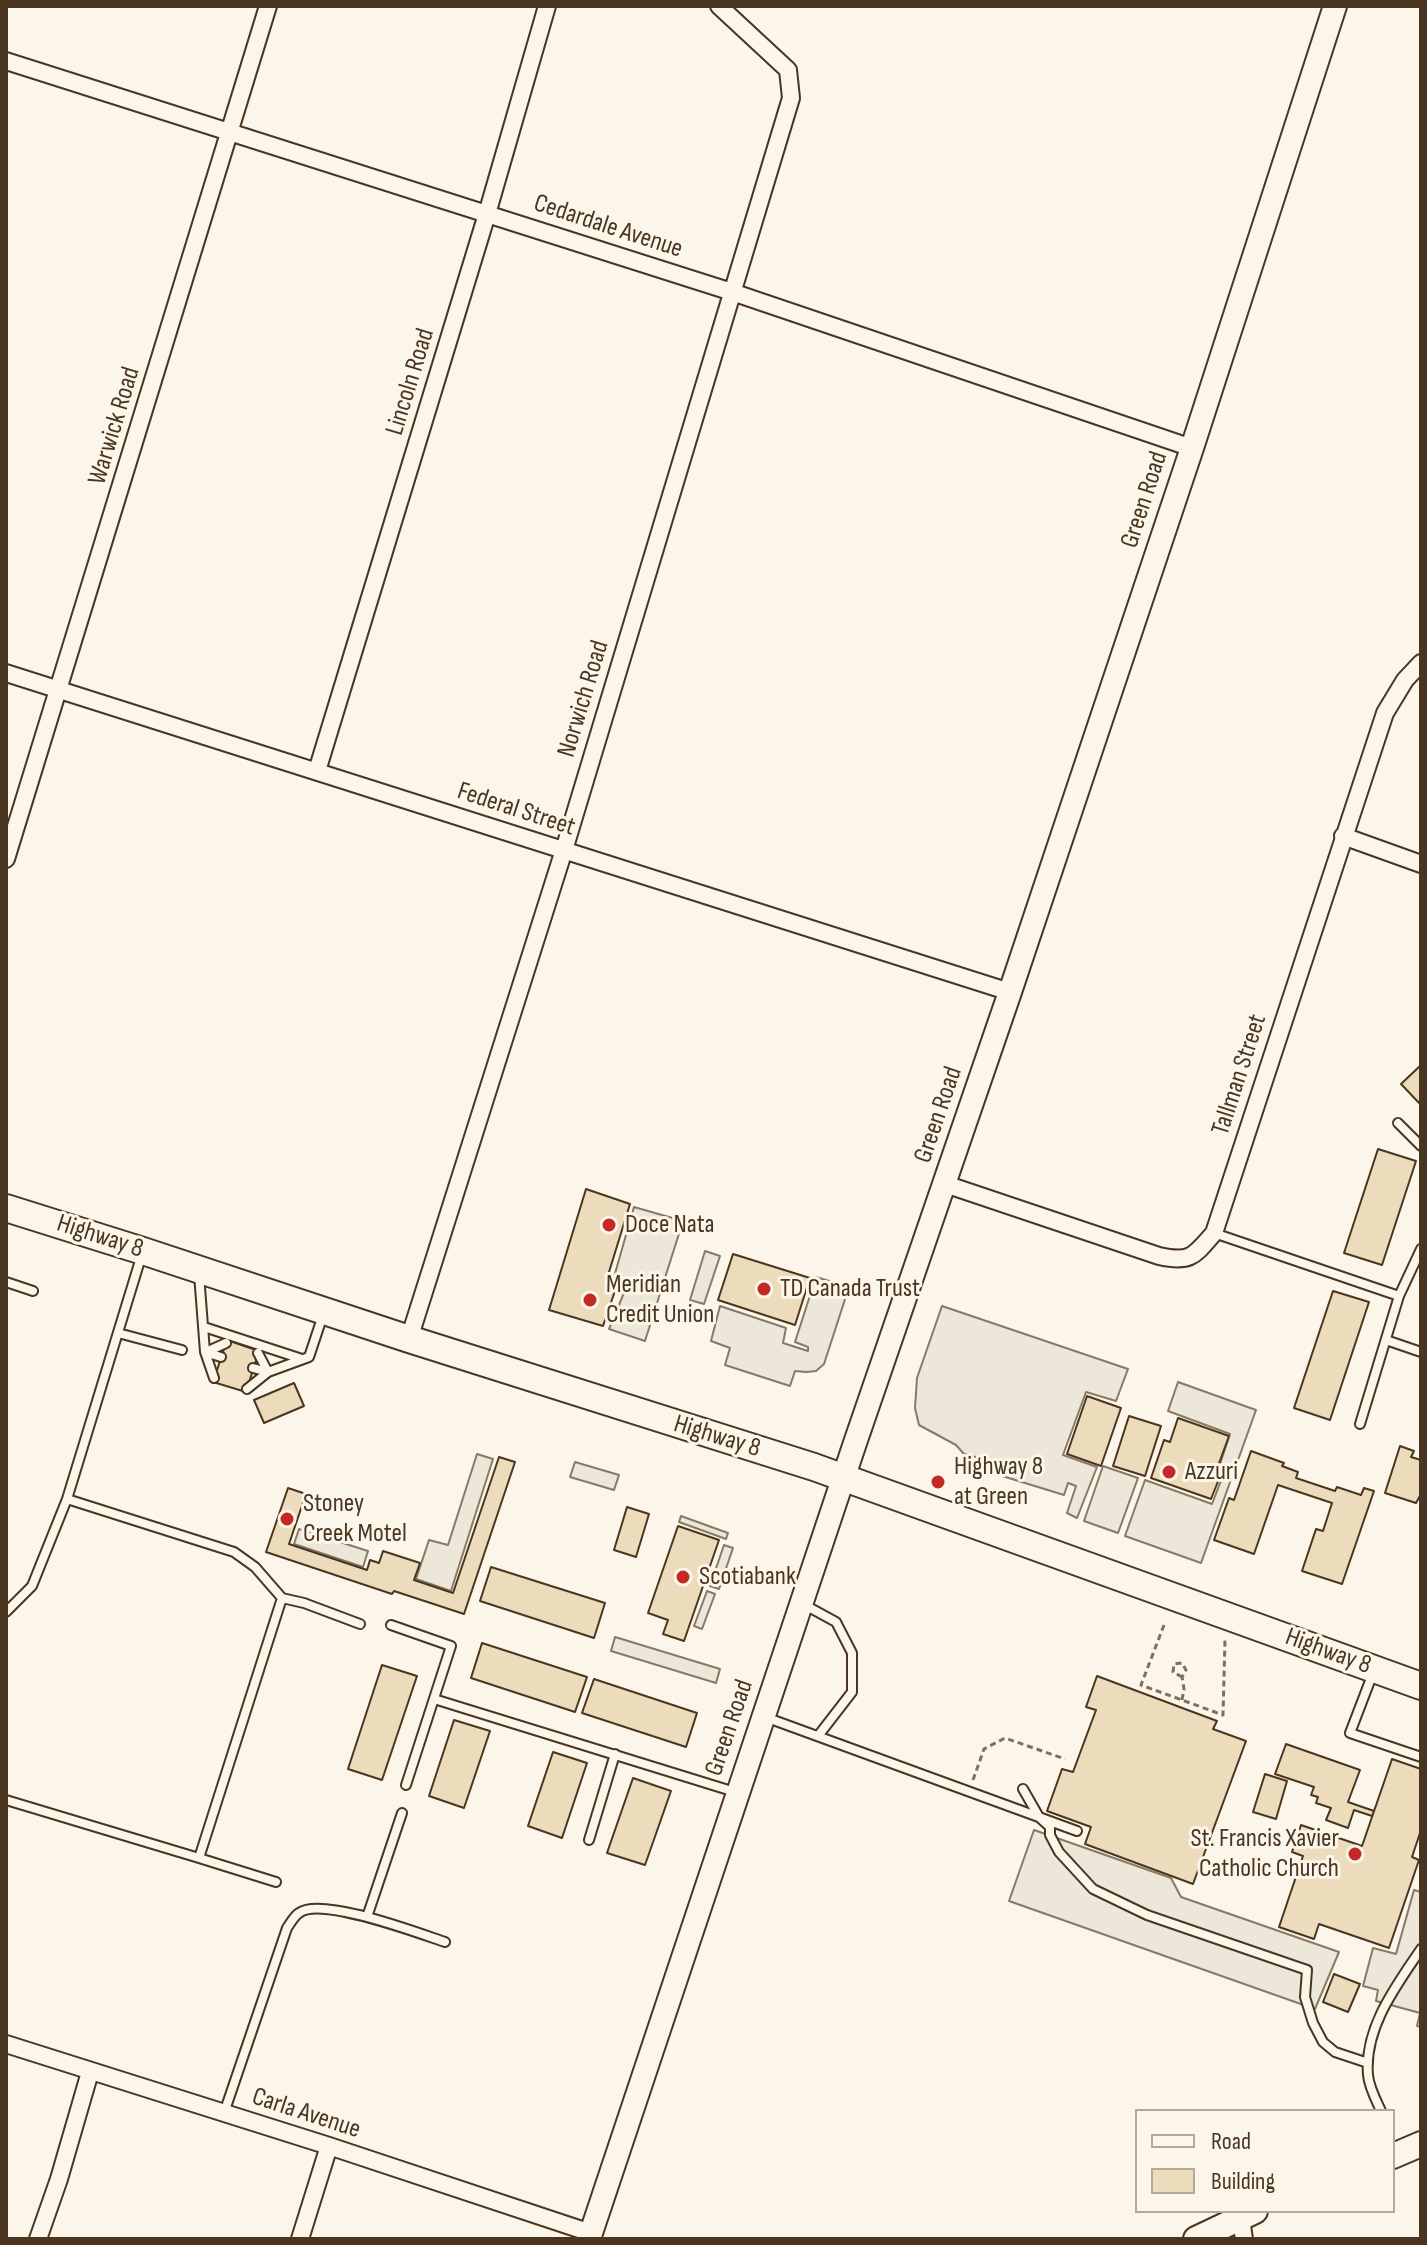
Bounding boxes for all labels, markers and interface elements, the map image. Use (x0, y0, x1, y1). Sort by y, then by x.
street label: Cedardale Avenue (530, 188, 686, 266)
street label: Lincoln Road (380, 325, 442, 439)
street label: Warwick Road (82, 363, 148, 489)
street label: Green Road (1115, 448, 1175, 552)
street label: Norwich Road (551, 637, 617, 761)
street label: Federal Street (453, 776, 579, 844)
street label: Tallman Street (1206, 1011, 1274, 1139)
street label: Green Road (908, 1063, 970, 1167)
street label: Highway 8 (53, 1208, 147, 1266)
place label: Doce Nata (625, 1209, 715, 1241)
marker: Doce Nata (600, 1216, 618, 1234)
place label: Meridian Credit Union (606, 1269, 714, 1330)
place label: TD Canada Trust (780, 1273, 920, 1305)
marker: TD Canada Trust (755, 1280, 773, 1298)
marker: Meridian Credit Union (581, 1291, 599, 1309)
street label: Highway 8 (670, 1409, 764, 1465)
place label: Highway 8 at Green (954, 1451, 1043, 1512)
place label: Azzuri (1185, 1456, 1238, 1488)
marker: Azzuri (1160, 1463, 1178, 1481)
marker: Highway 8 at Green (929, 1473, 947, 1491)
place label: Stoney Creek Motel (303, 1488, 407, 1550)
marker: Stoney Creek Motel (278, 1510, 296, 1528)
place label: Scotiabank (699, 1561, 796, 1593)
marker: Scotiabank (674, 1568, 692, 1586)
street label: Highway 8 (1281, 1622, 1375, 1682)
street label: Green Road (699, 1676, 761, 1780)
place label: St. Francis Xavier Catholic Church (1190, 1823, 1339, 1884)
marker: St. Francis Xavier Catholic Church (1346, 1845, 1364, 1863)
street label: Carla Avenue (248, 2082, 364, 2146)
legend (1135, 2109, 1395, 2213)
text: Road (1211, 2127, 1251, 2156)
text: Building (1211, 2167, 1275, 2196)

